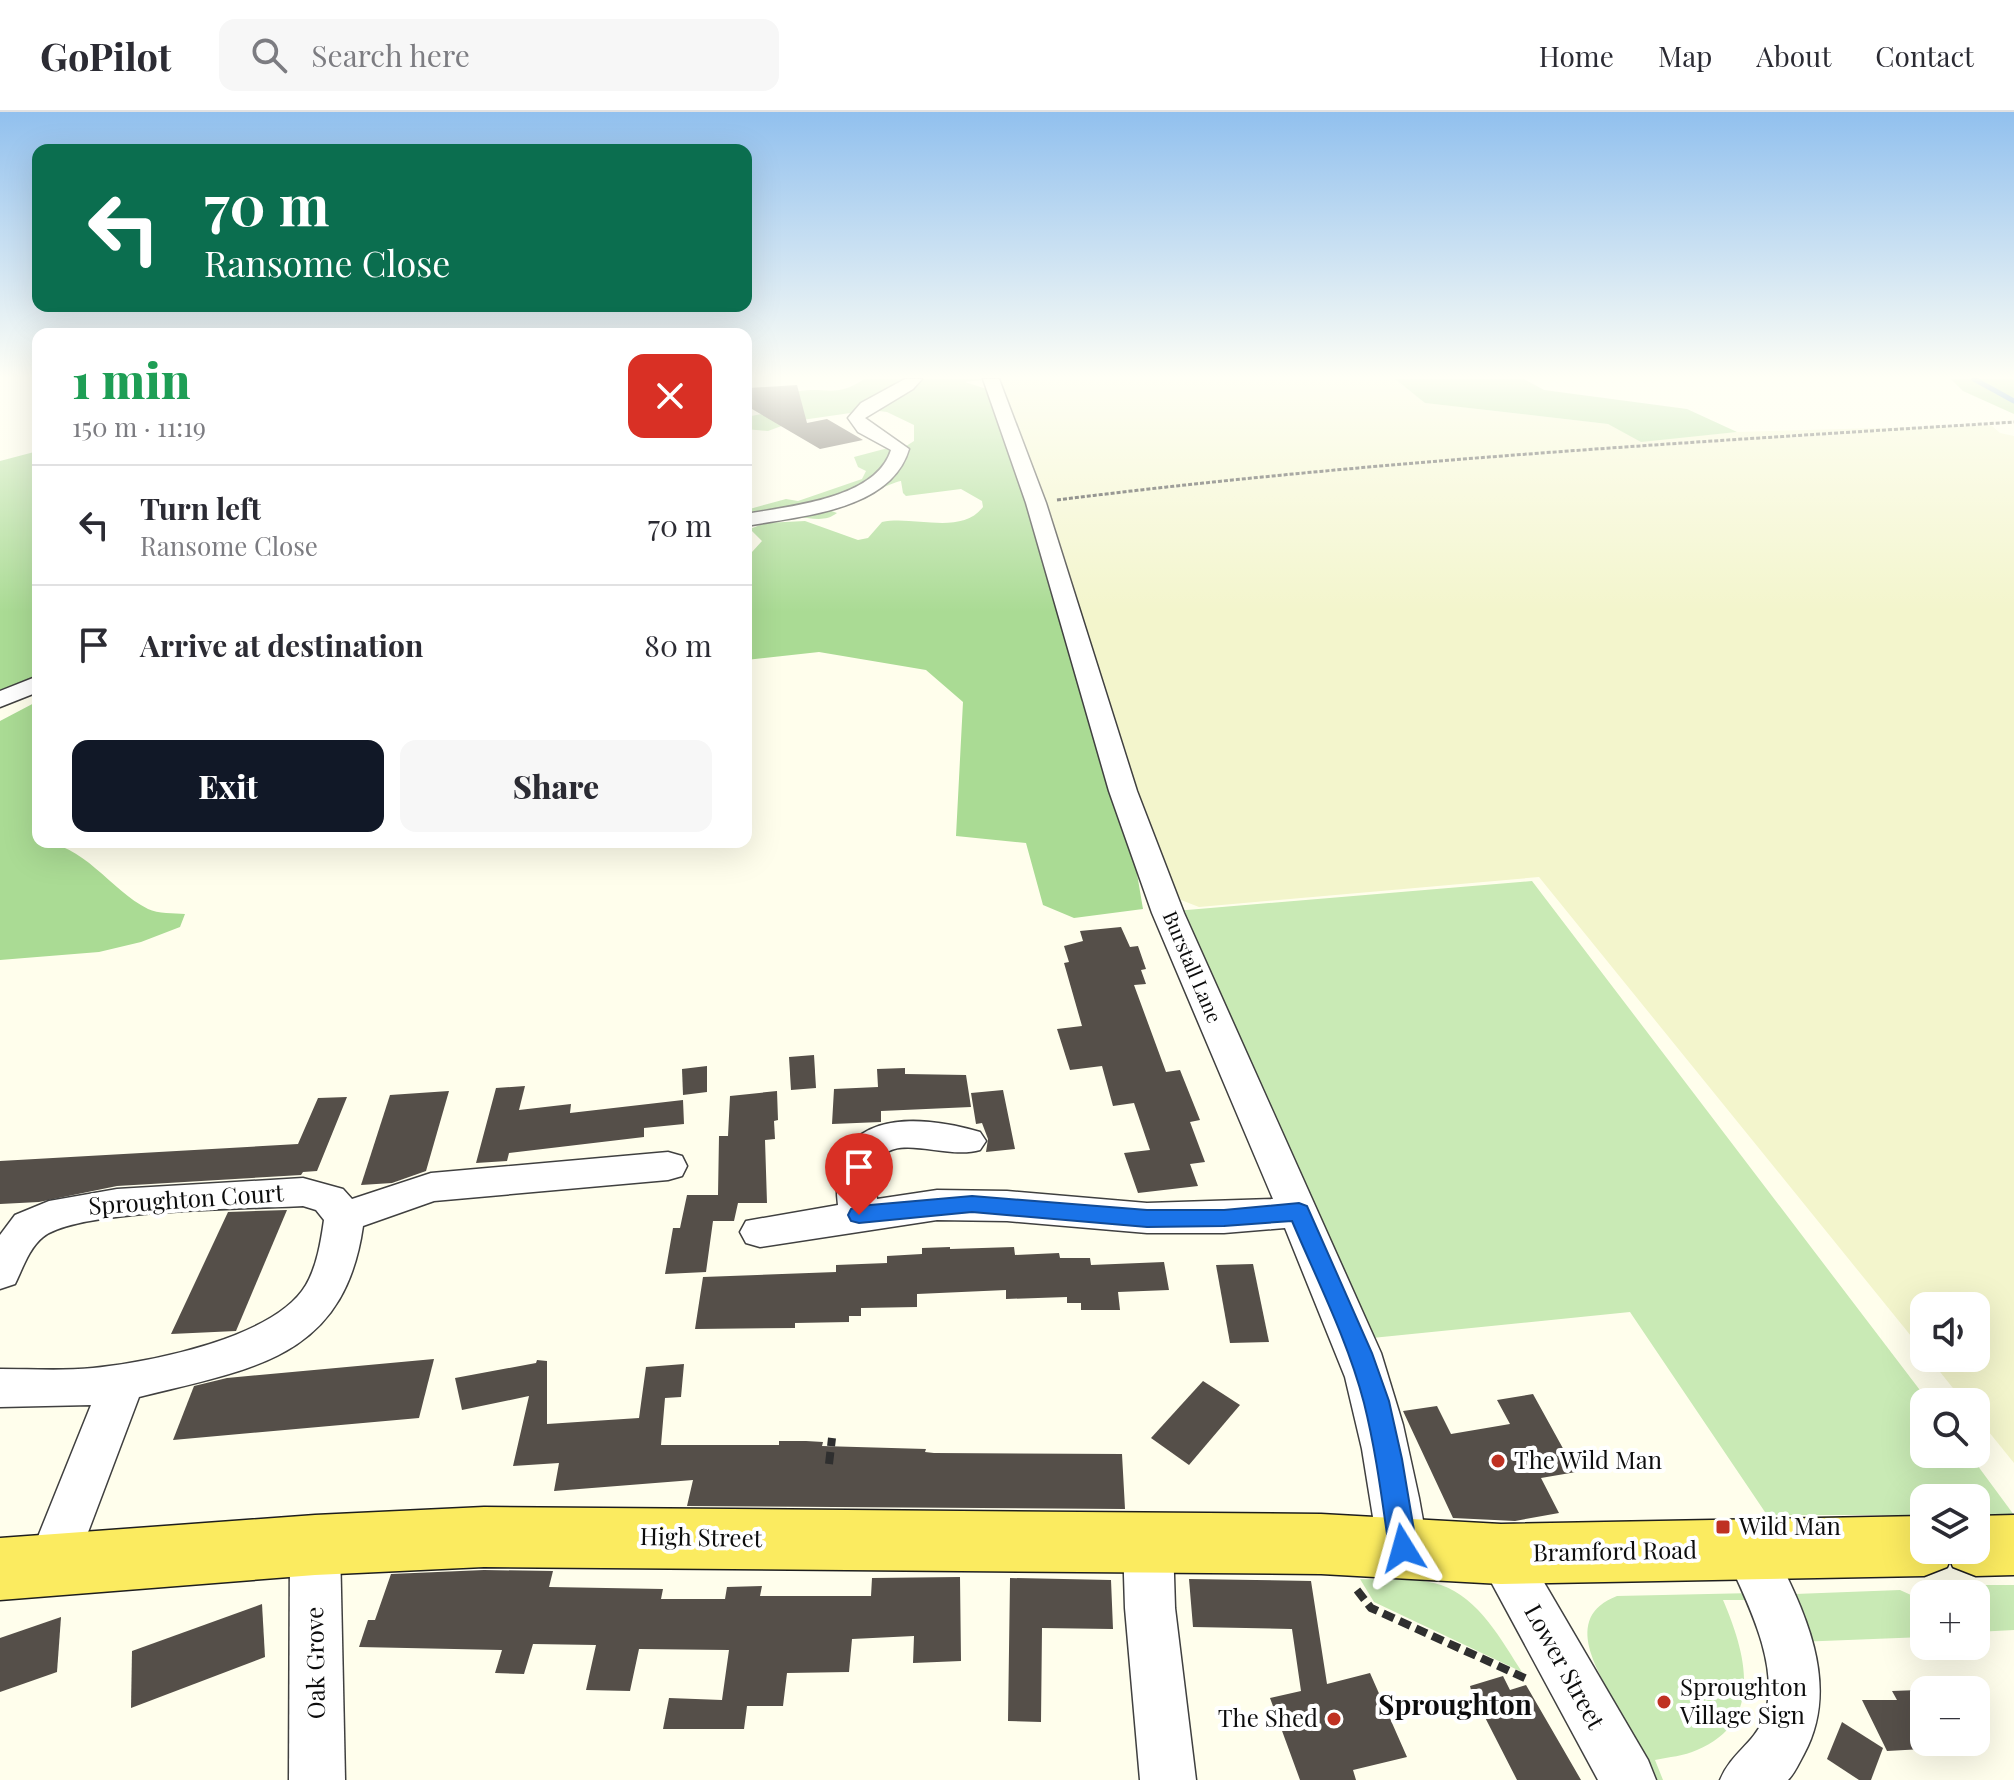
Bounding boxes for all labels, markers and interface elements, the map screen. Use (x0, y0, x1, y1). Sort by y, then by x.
search box (219, 19, 779, 91)
text: GoPilot (40, 30, 171, 81)
icon: search (247, 33, 291, 77)
text: Search here (311, 35, 470, 75)
text: Home (1539, 37, 1614, 74)
text: Map (1658, 37, 1712, 74)
text: About (1756, 37, 1831, 74)
text: Contact (1875, 37, 1974, 74)
text: 70 m (204, 166, 329, 241)
icon: left (72, 176, 176, 280)
text: Ransome Close (204, 238, 450, 286)
text: 1 min (72, 347, 190, 411)
button: close (628, 354, 712, 438)
text: 150 m · 11:19 (72, 409, 206, 444)
text: Turn left (140, 488, 261, 528)
icon: left (72, 503, 116, 547)
text: 70 m (648, 505, 712, 545)
text: Ransome Close (140, 528, 318, 563)
icon: arrive (72, 623, 116, 667)
text: Arrive at destination (140, 625, 423, 665)
text: 80 m (644, 625, 712, 665)
button: Exit (72, 740, 384, 832)
button: Share (400, 740, 712, 832)
street label: Burstall Lane (1158, 906, 1229, 1027)
pin (825, 1133, 893, 1215)
icon: arrive (837, 1145, 881, 1189)
street label: Sproughton Court (87, 1175, 285, 1221)
map controls (1910, 1292, 1990, 1756)
button: sound (1910, 1292, 1990, 1372)
button: search (1910, 1388, 1990, 1468)
place label: The Wild Man (1514, 1443, 1662, 1475)
marker: The Wild Man (1489, 1452, 1507, 1470)
button: layers (1910, 1484, 1990, 1564)
position arrow (1361, 1506, 1445, 1590)
place label: Wild Man (1738, 1509, 1841, 1541)
marker: Wild Man (1714, 1518, 1732, 1536)
street label: High Street (640, 1519, 763, 1553)
street label: Bramford Road (1533, 1533, 1697, 1567)
button: + (1910, 1580, 1990, 1660)
street label: Lower Street (1518, 1598, 1613, 1735)
street label: Oak Grove (297, 1607, 331, 1719)
place label: Sproughton Village Sign (1679, 1670, 1807, 1730)
button: − (1910, 1676, 1990, 1756)
district label: Sproughton (1378, 1685, 1532, 1722)
marker: Sproughton Village Sign (1655, 1693, 1673, 1711)
place label: The Shed (1218, 1701, 1318, 1733)
marker: The Shed (1325, 1710, 1343, 1728)

